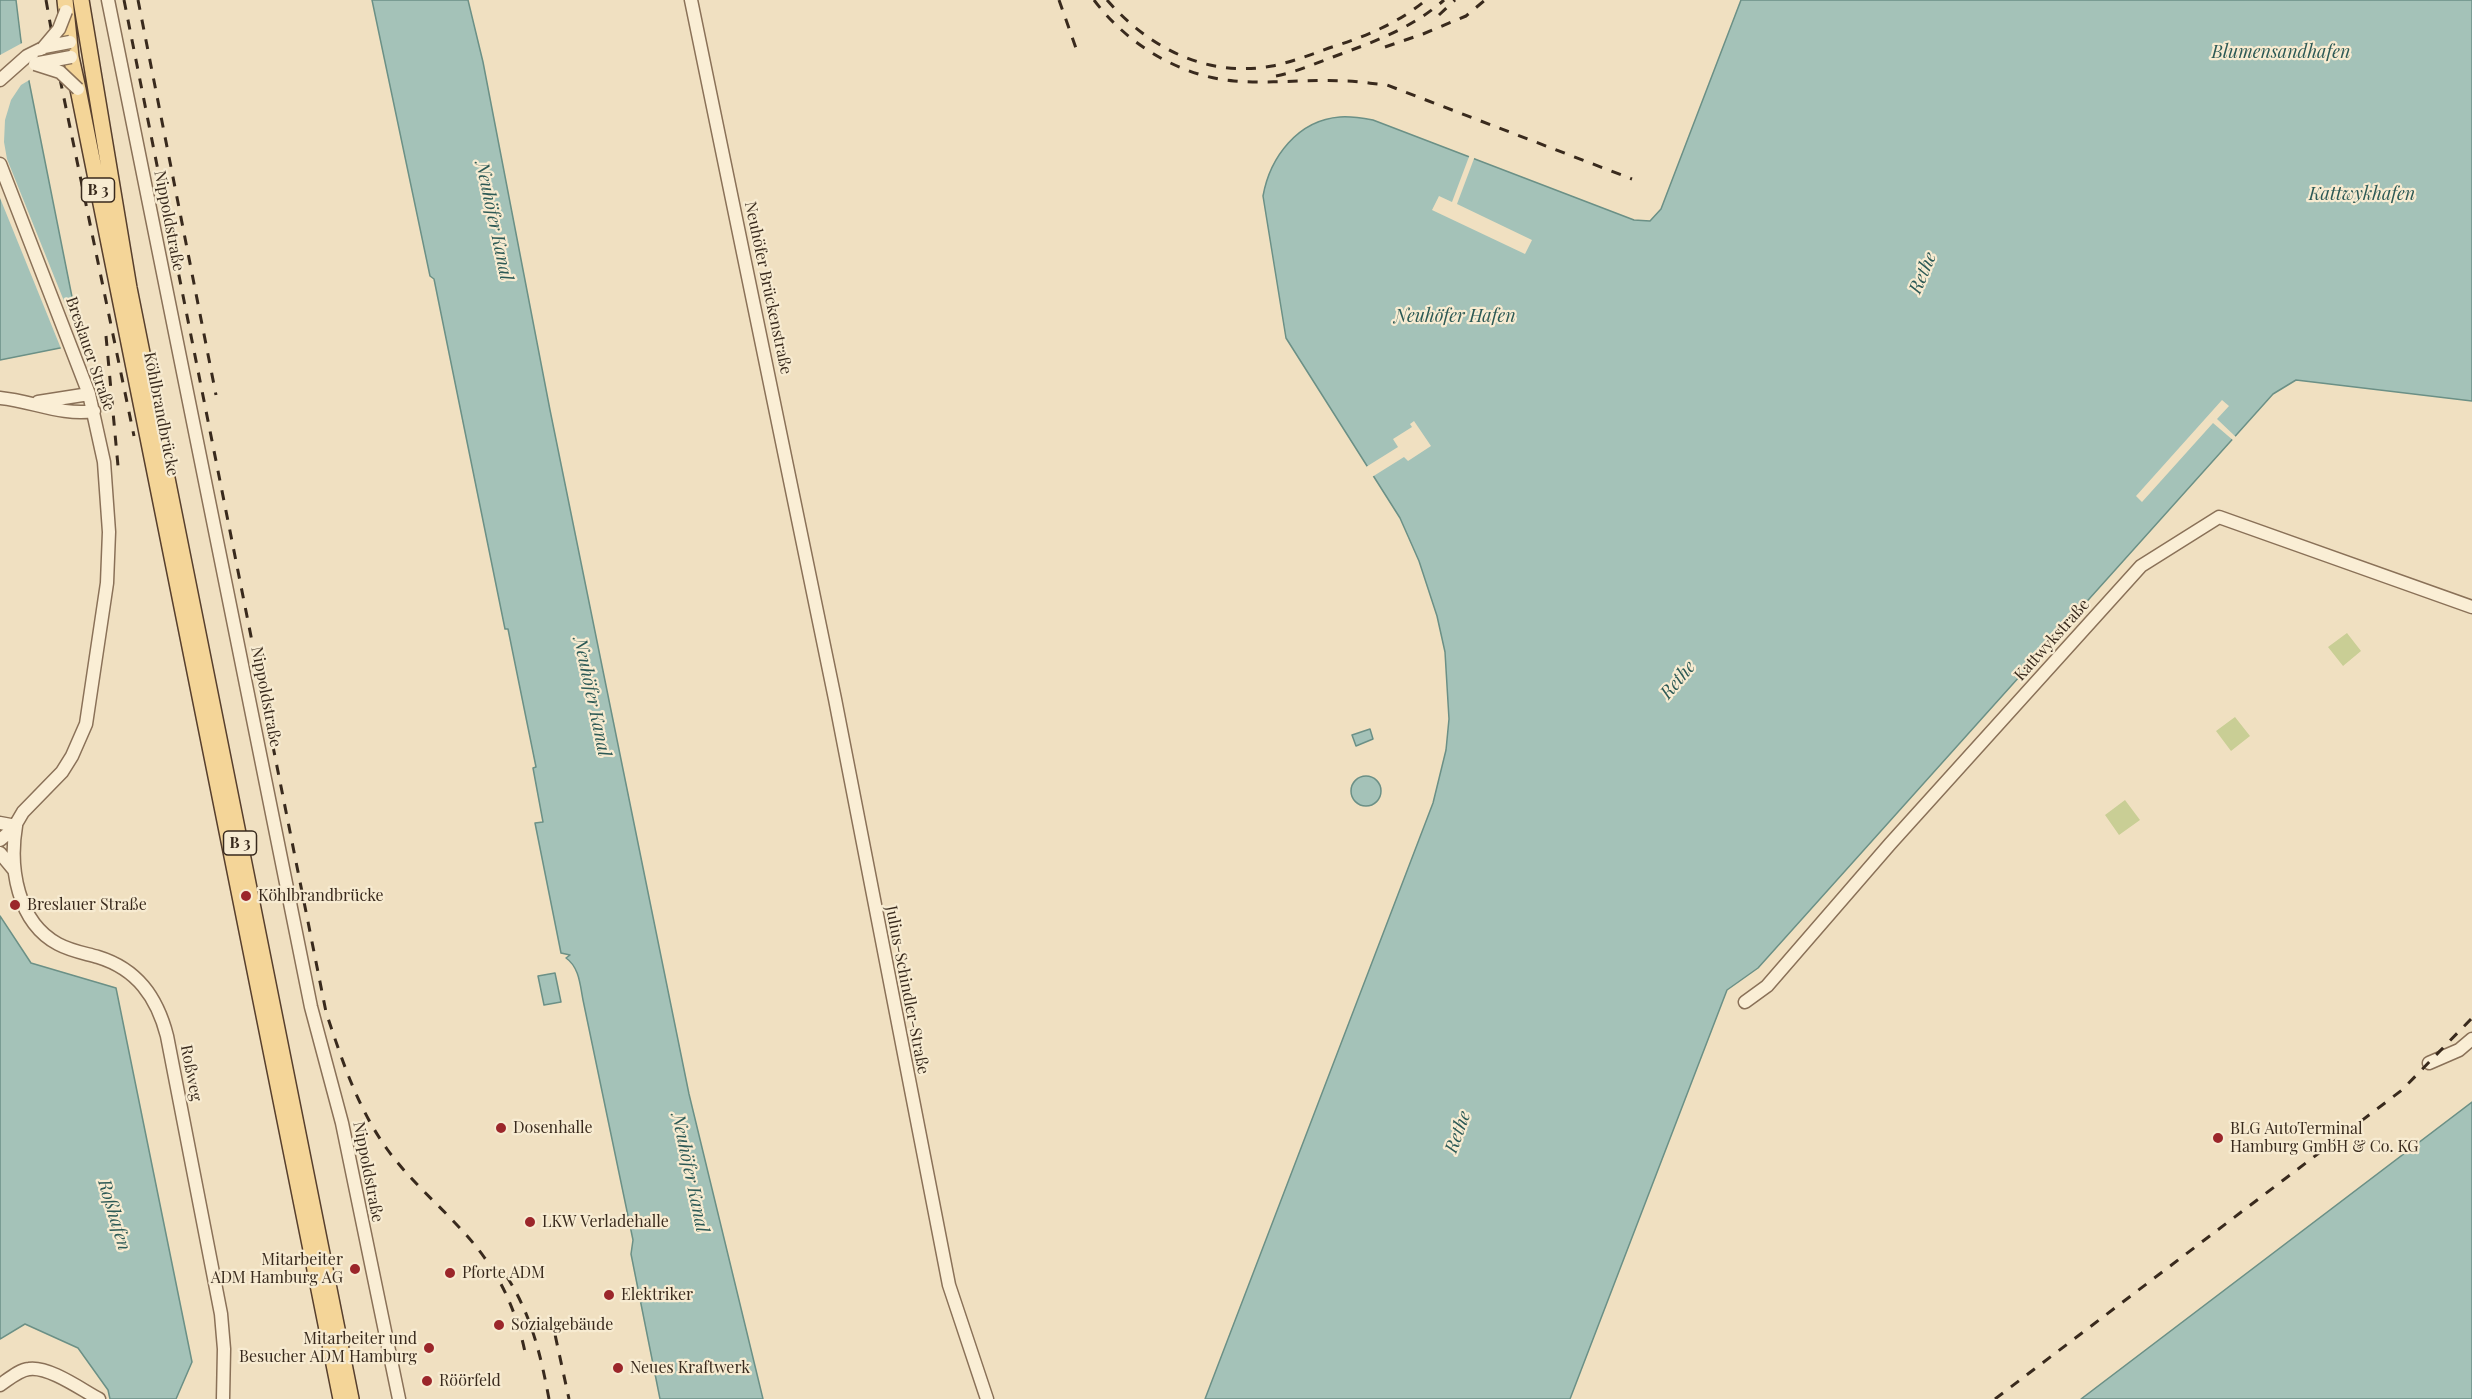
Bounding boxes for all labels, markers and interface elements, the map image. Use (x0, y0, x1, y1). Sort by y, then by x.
water label: Blumensandhafen (2212, 41, 2350, 63)
water label: Neuhöfer Kanal (471, 160, 517, 282)
street label: Nippoldstraße (150, 169, 188, 273)
road number: B 3 (82, 178, 114, 202)
water label: Kattwykhafen (2309, 183, 2415, 205)
street label: Neuhöfer Brückenstraße (740, 200, 796, 376)
water label: Rethe (1905, 249, 1941, 297)
street label: Breslauer Straße (61, 294, 119, 414)
water label: Neuhöfer Hafen (1394, 305, 1516, 327)
street label: Köhlbrandbrücke (140, 350, 182, 478)
street label: Kattwykstraße (2010, 595, 2094, 685)
water label: Neuhöfer Kanal (569, 636, 615, 758)
street label: Nippoldstraße (247, 645, 285, 749)
water label: Rethe (1656, 657, 1700, 703)
road number: B 3 (224, 831, 256, 855)
place label: Köhlbrandbrücke (258, 886, 384, 906)
marker: Köhlbrandbrücke (239, 889, 253, 903)
place label: Breslauer Straße (27, 895, 147, 915)
marker: Breslauer Straße (8, 898, 22, 912)
street label: Julius-Schindler-Straße (881, 904, 933, 1076)
street label: Roßweg (176, 1043, 206, 1103)
water label: Rethe (1440, 1108, 1476, 1156)
water label: Neuhöfer Kanal (667, 1112, 713, 1234)
place label: Dosenhalle (513, 1118, 593, 1138)
place label: BLG AutoTerminal Hamburg GmbH & Co. KG (2230, 1119, 2418, 1157)
street label: Nippoldstraße (349, 1120, 387, 1224)
marker: Dosenhalle (494, 1121, 508, 1135)
marker: BLG AutoTerminal Hamburg GmbH & Co. KG (2211, 1131, 2225, 1145)
water label: Roßhafen (93, 1177, 135, 1253)
place label: LKW Verladehalle (542, 1212, 669, 1232)
marker: LKW Verladehalle (523, 1215, 537, 1229)
place label: Mitarbeiter ADM Hamburg AG (211, 1250, 343, 1288)
marker: Mitarbeiter ADM Hamburg AG (348, 1262, 362, 1276)
place label: Pforte ADM (462, 1263, 545, 1283)
marker: Pforte ADM (443, 1266, 457, 1280)
place label: Elektriker (621, 1285, 693, 1305)
marker: Elektriker (602, 1288, 616, 1302)
place label: Sozialgebäude (511, 1315, 613, 1335)
marker: Sozialgebäude (492, 1318, 506, 1332)
place label: Mitarbeiter und Besucher ADM Hamburg (239, 1329, 417, 1367)
marker: Mitarbeiter und Besucher ADM Hamburg (422, 1341, 436, 1355)
place label: Neues Kraftwerk (630, 1358, 750, 1378)
marker: Neues Kraftwerk (611, 1361, 625, 1375)
place label: Röörfeld (439, 1371, 501, 1391)
marker: Röörfeld (420, 1374, 434, 1388)

